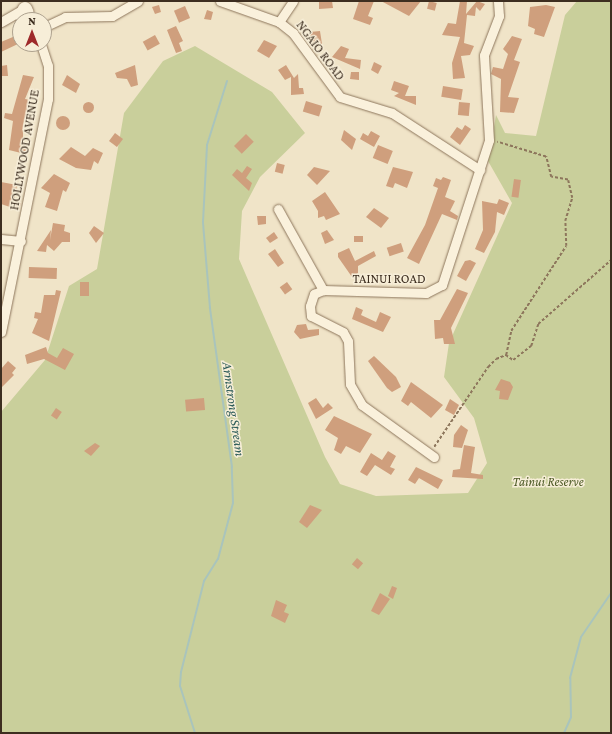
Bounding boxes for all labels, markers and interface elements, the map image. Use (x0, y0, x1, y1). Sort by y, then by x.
north arrow (12, 12, 52, 52)
text: N (28, 15, 36, 27)
street label: NGAIO ROAD (292, 18, 348, 84)
street label: HOLLYWOOD AVENUE (7, 89, 43, 211)
street label: TAINUI ROAD (352, 271, 426, 287)
water label: Armstrong Stream (219, 361, 249, 457)
park label: Tainui Reserve (512, 474, 584, 490)

